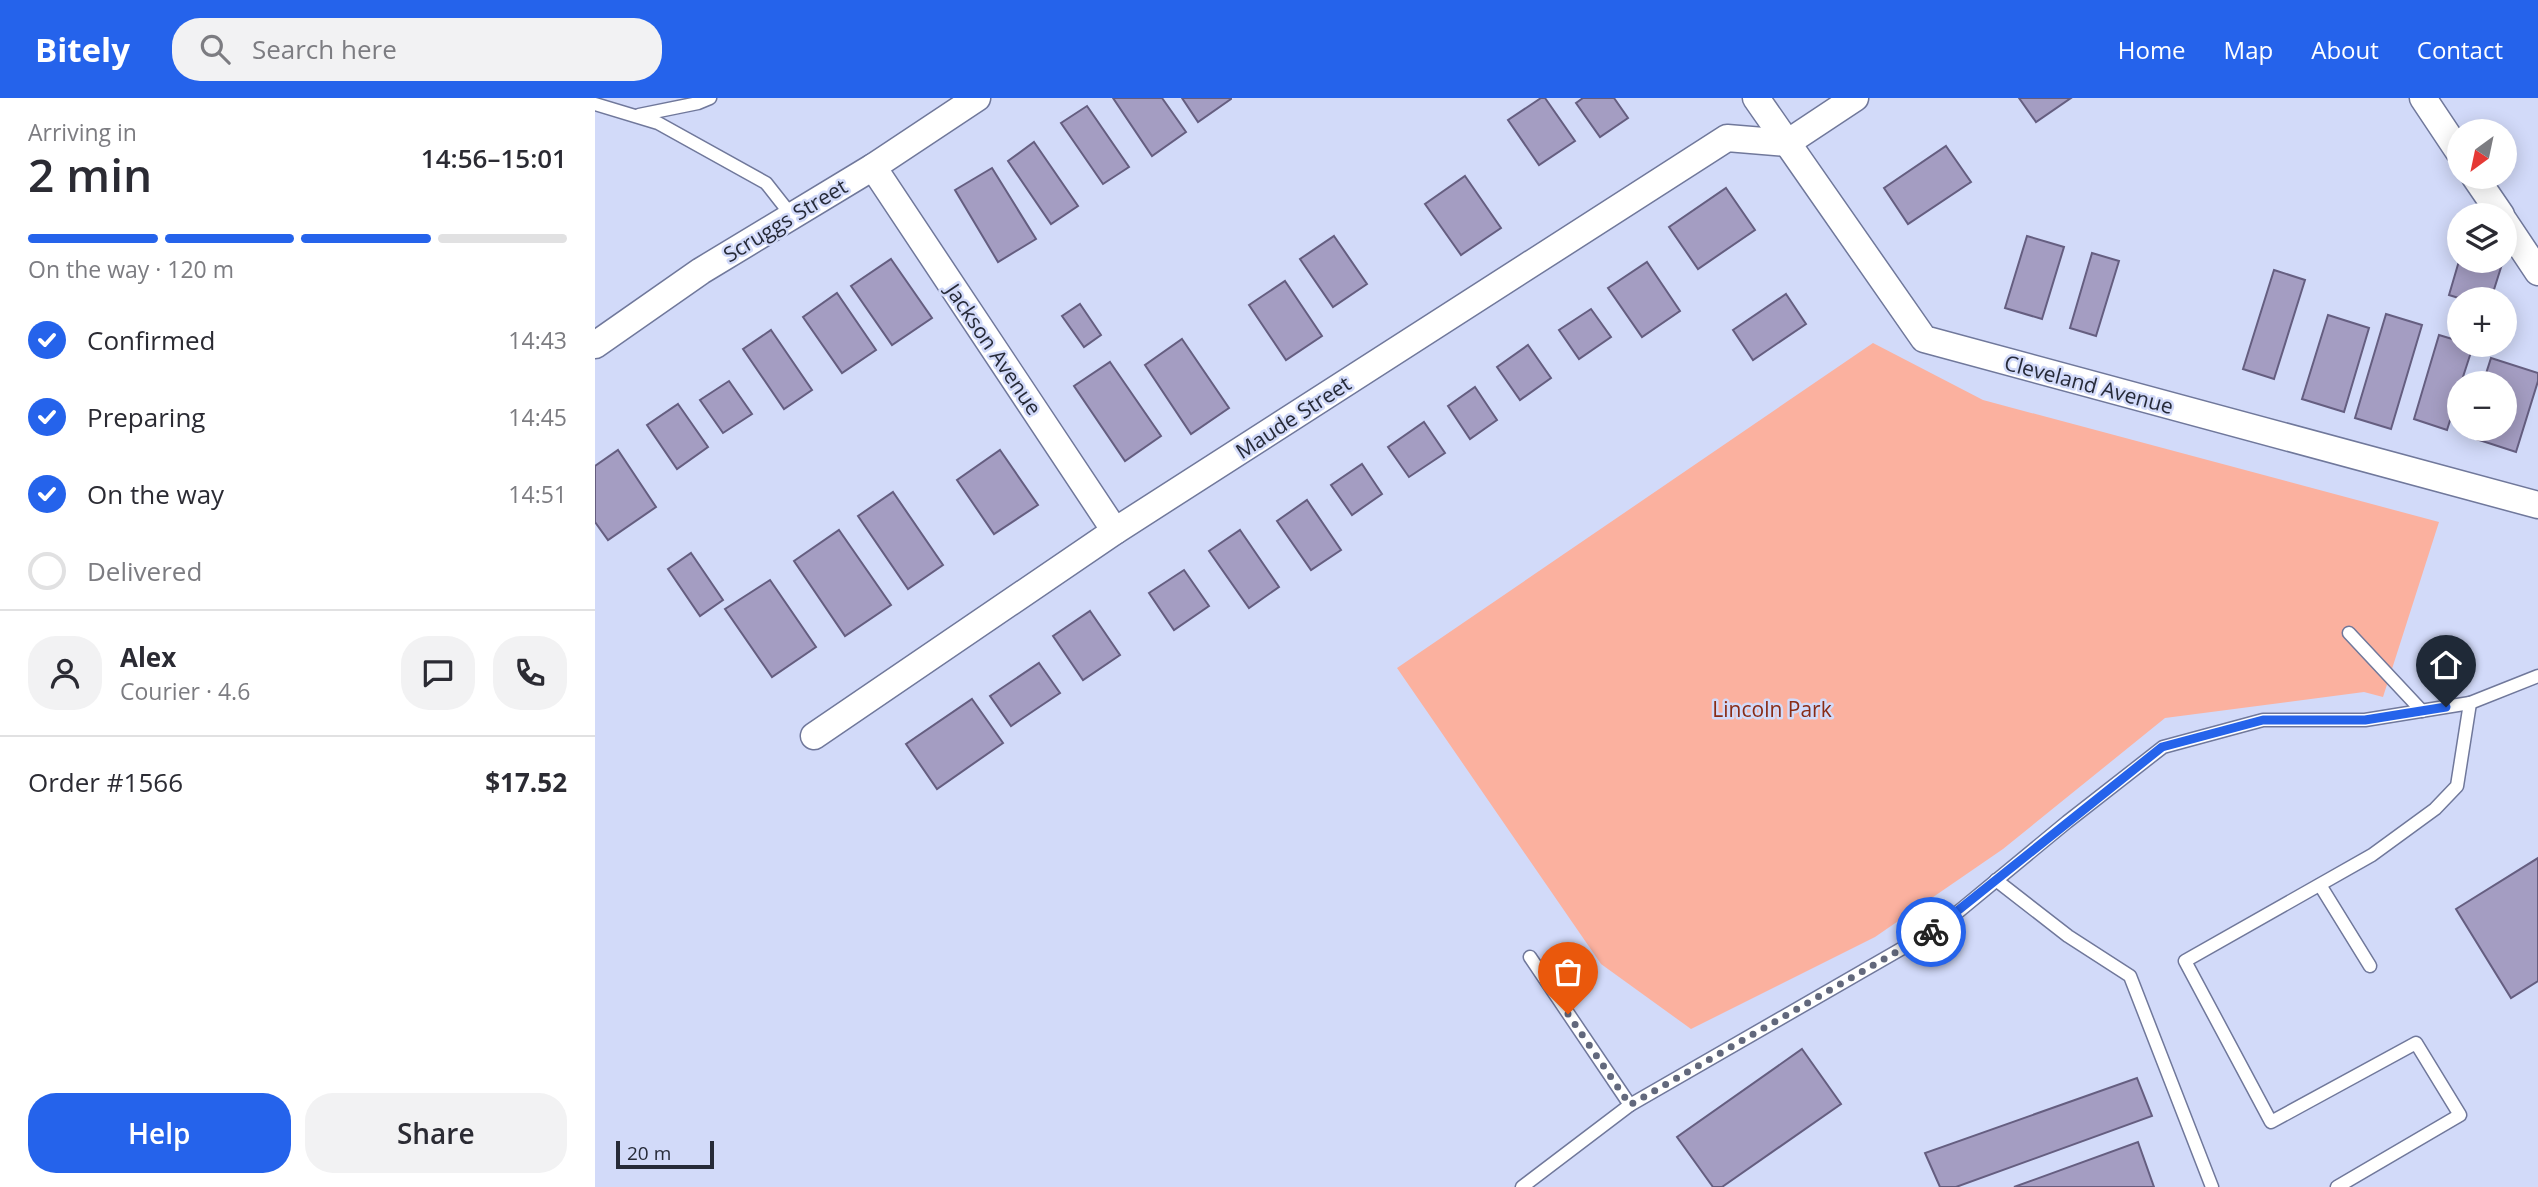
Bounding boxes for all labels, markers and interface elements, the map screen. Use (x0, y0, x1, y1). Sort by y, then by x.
search box (172, 18, 662, 81)
text: Bitely (35, 27, 130, 72)
icon: search (196, 30, 234, 68)
text: Search here (252, 31, 397, 67)
text: Home (2118, 33, 2186, 66)
text: Map (2224, 33, 2273, 66)
text: About (2311, 33, 2379, 66)
text: Contact (2417, 33, 2503, 66)
text: Arriving in (28, 116, 137, 148)
north arrow (2447, 119, 2517, 189)
map controls (2447, 119, 2517, 441)
text: 14:56–15:01 (421, 140, 567, 176)
text: 2 min (28, 143, 152, 205)
street label: Scruggs Street (718, 172, 852, 268)
button: layers (2447, 203, 2517, 273)
text: On the way · 120 m (28, 253, 234, 285)
street label: Jackson Avenue (939, 276, 1048, 420)
button: + (2447, 287, 2517, 357)
icon: check (28, 321, 66, 359)
text: Confirmed (87, 322, 215, 358)
text: 14:43 (508, 324, 567, 356)
street label: Cleveland Avenue (2001, 348, 2177, 420)
street label: Maude Street (1230, 369, 1356, 465)
button: − (2447, 371, 2517, 441)
icon: check (28, 398, 66, 436)
text: Preparing (87, 399, 205, 435)
text: 14:45 (508, 401, 567, 433)
icon: check (28, 475, 66, 513)
text: On the way (87, 476, 224, 512)
text: 14:51 (508, 478, 567, 510)
text: Delivered (87, 553, 202, 589)
pin (2416, 635, 2476, 707)
button: person (28, 636, 102, 710)
button: chat (401, 636, 475, 710)
button: phone (493, 636, 567, 710)
text: Alex (120, 639, 176, 675)
icon: home (2427, 646, 2465, 684)
text: Courier · 4.6 (120, 675, 250, 707)
park label: Lincoln Park (1712, 695, 1832, 723)
text: Order #1566 (28, 764, 183, 800)
text: $17.52 (485, 764, 567, 800)
courier (1896, 897, 1966, 967)
icon: bike (1912, 913, 1950, 951)
pin (1538, 942, 1598, 1014)
icon: bag (1549, 953, 1587, 991)
button: Help (28, 1093, 291, 1173)
button: Share (305, 1093, 567, 1173)
scale bar (616, 1138, 714, 1170)
text: 20 m (627, 1140, 671, 1166)

